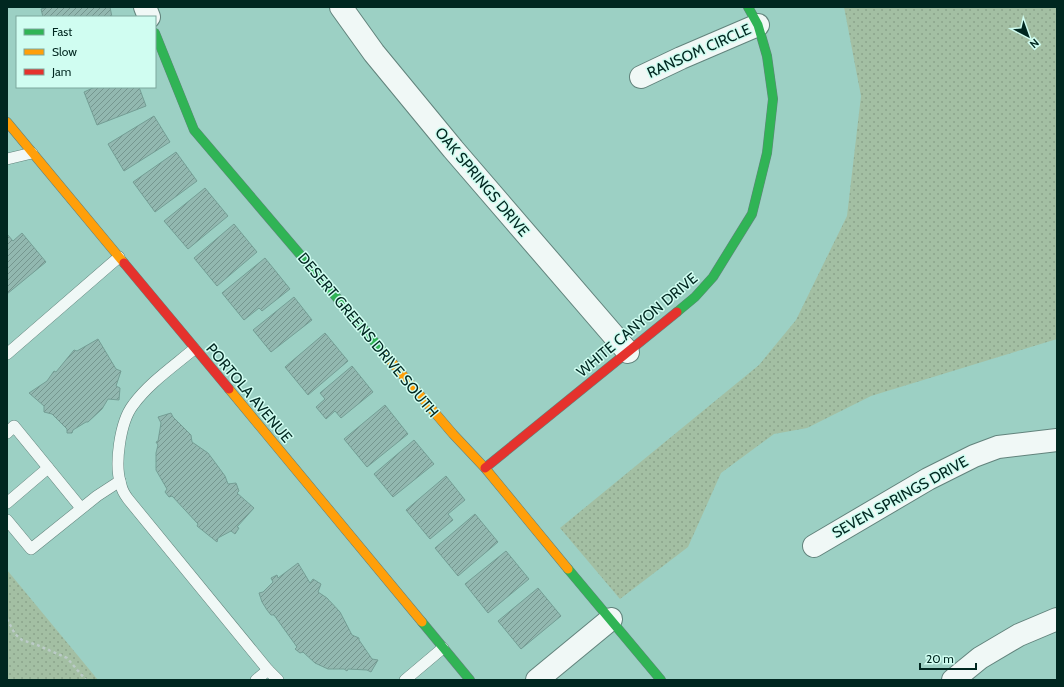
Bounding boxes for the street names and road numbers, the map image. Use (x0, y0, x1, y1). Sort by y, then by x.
street label: RANSOM CIRCLE (644, 20, 754, 82)
street label: OAK SPRINGS DRIVE (431, 124, 533, 240)
street label: DESERT GREENS DRIVE SOUTH (294, 249, 442, 421)
street label: WHITE CANYON DRIVE (573, 269, 701, 381)
street label: PORTOLA AVENUE (202, 340, 296, 446)
street label: SEVEN SPRINGS DRIVE (829, 452, 971, 542)

